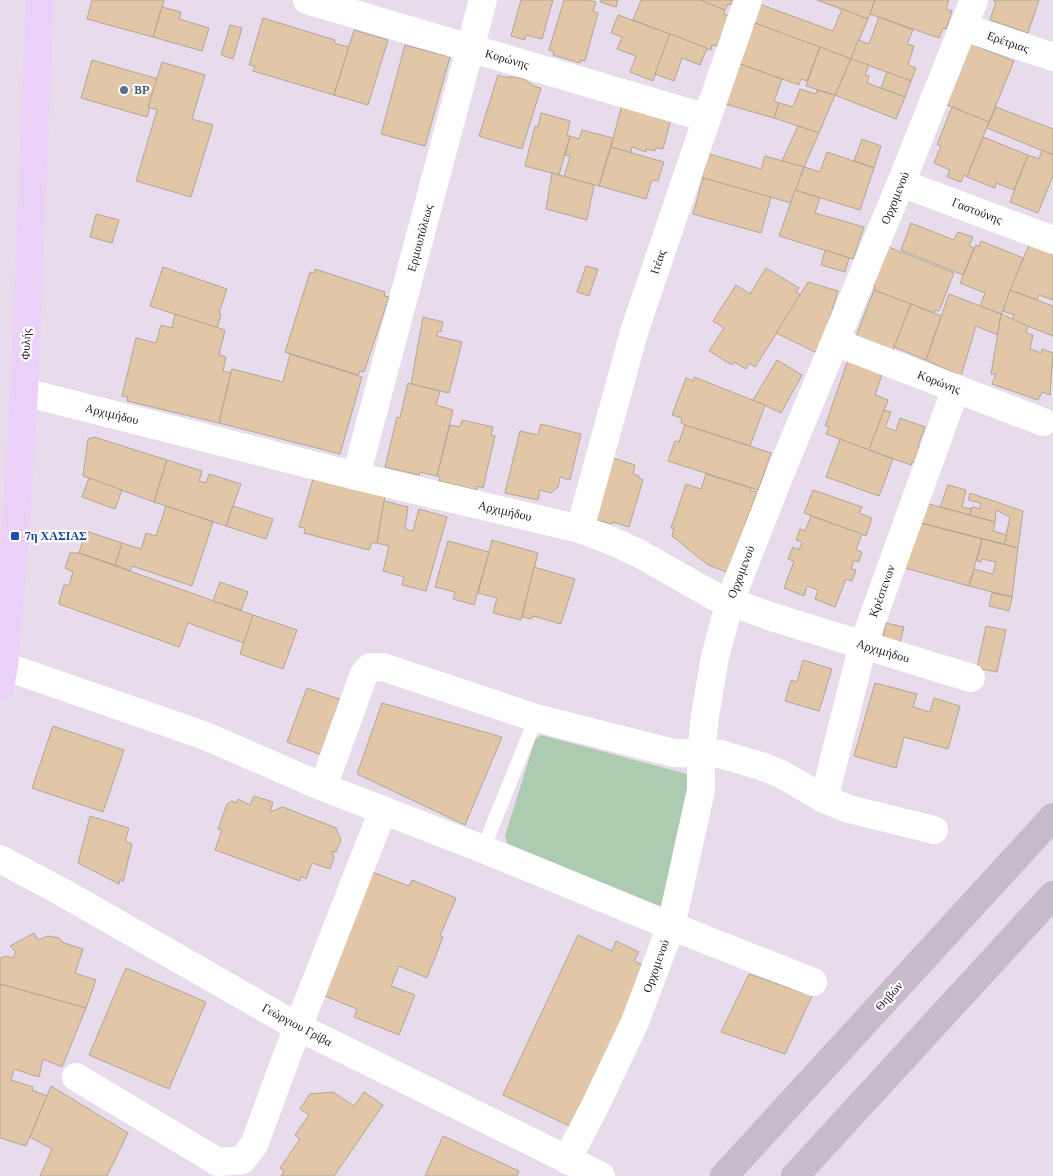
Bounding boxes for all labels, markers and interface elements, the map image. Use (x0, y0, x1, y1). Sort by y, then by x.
street label: Ερέτριας (985, 27, 1031, 56)
street label: Κορώνης (483, 45, 531, 72)
place label: BP (134, 82, 150, 97)
marker: BP (118, 84, 130, 96)
street label: Ορχομενού (877, 169, 912, 226)
street label: Γαστούνης (950, 194, 1005, 227)
street label: Ερμουπόλεως (403, 202, 436, 273)
street label: Ιτέας (646, 247, 669, 276)
street label: Φυλής (17, 328, 34, 360)
street label: Κορώνης (915, 366, 963, 397)
street label: Αρχιμήδου (84, 400, 140, 427)
street label: Αρχιμήδου (477, 497, 533, 524)
place label: 7η ΧΑΣΙΑΣ (25, 528, 87, 543)
marker: 7η ΧΑΣΙΑΣ (9, 530, 21, 542)
street label: Ορχομενού (724, 543, 757, 600)
street label: Κρέστενων (865, 562, 898, 619)
street label: Αρχιμήδου (855, 635, 911, 666)
street label: Ορχομενού (639, 937, 672, 994)
street label: Θηβών (872, 977, 906, 1013)
street label: Γεώργιου Γρίβα (260, 1000, 336, 1050)

